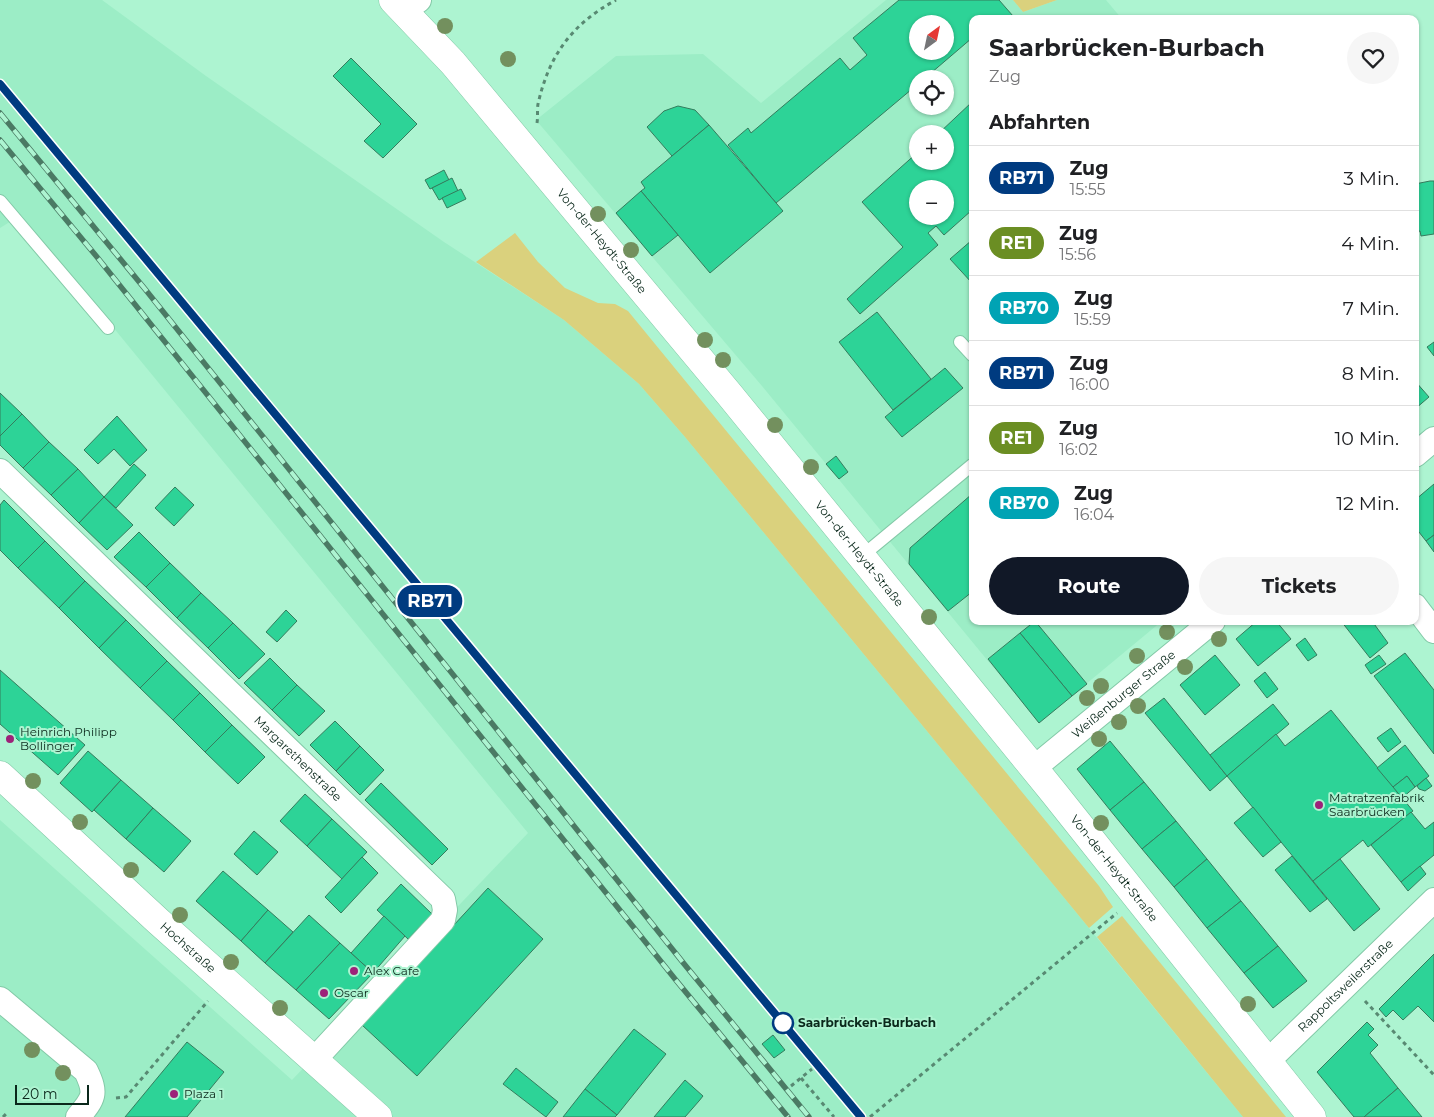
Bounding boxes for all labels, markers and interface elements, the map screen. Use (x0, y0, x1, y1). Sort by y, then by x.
north arrow (909, 15, 954, 60)
map controls (909, 15, 954, 225)
button: heart (1347, 32, 1399, 84)
text: Saarbrücken-Burbach (989, 33, 1265, 62)
text: Zug (989, 67, 1021, 86)
button: locate (909, 70, 954, 115)
text: Abfahrten (989, 111, 1090, 134)
button: + (909, 125, 954, 170)
text: Zug (1069, 157, 1108, 180)
text: RB71 (999, 167, 1044, 189)
text: 3 Min. (1343, 167, 1399, 190)
button: − (909, 180, 954, 225)
text: 15:55 (1069, 180, 1106, 199)
street label: Von-der-Heydt-Straße (554, 185, 650, 296)
text: Zug (1059, 222, 1098, 245)
text: RE1 (1000, 232, 1033, 254)
text: 4 Min. (1341, 232, 1399, 255)
text: 15:56 (1059, 245, 1096, 264)
text: Zug (1074, 287, 1113, 310)
text: RB70 (999, 297, 1049, 319)
text: 7 Min. (1343, 297, 1399, 320)
text: 15:59 (1074, 310, 1111, 329)
text: Zug (1069, 352, 1108, 375)
text: RB71 (999, 362, 1044, 384)
text: 8 Min. (1342, 362, 1399, 385)
text: 16:00 (1069, 375, 1110, 394)
text: Zug (1059, 417, 1098, 440)
text: RE1 (1000, 427, 1033, 449)
text: 10 Min. (1334, 427, 1399, 450)
text: 16:02 (1059, 440, 1098, 459)
text: Zug (1074, 482, 1113, 505)
text: RB70 (999, 492, 1049, 514)
text: 12 Min. (1336, 492, 1399, 515)
street label: Von-der-Heydt-Straße (812, 497, 907, 609)
text: 16:04 (1074, 505, 1114, 524)
button: Route (989, 557, 1189, 615)
button: Tickets (1199, 557, 1399, 615)
line badge: RB71 (395, 585, 465, 617)
text: RB71 (407, 590, 453, 612)
street label: Weißenburger Straße (1068, 647, 1178, 741)
street label: Margarethenstraße (251, 713, 345, 804)
place label: Heinrich Philipp Bollinger (20, 724, 117, 753)
marker: Heinrich Philipp Bollinger (4, 733, 16, 745)
place label: Matratzenfabrik Saarbrücken (1329, 790, 1425, 819)
marker: Matratzenfabrik Saarbrücken (1313, 799, 1325, 811)
street label: Von-der-Heydt-Straße (1067, 812, 1161, 924)
street label: Hochstraße (157, 918, 219, 976)
street label: Rappoltsweilerstraße (1294, 936, 1396, 1035)
place label: Alex Cafe (364, 963, 419, 978)
marker: Alex Cafe (348, 965, 360, 977)
place label: Oscar (334, 985, 369, 1000)
marker: Oscar (318, 987, 330, 999)
marker: Saarbrücken-Burbach (772, 1012, 794, 1034)
place label: Saarbrücken-Burbach (798, 1015, 936, 1030)
scale bar (15, 1082, 89, 1105)
text: 20 m (22, 1085, 58, 1103)
place label: Plaza 1 (184, 1086, 224, 1101)
marker: Plaza 1 (168, 1088, 180, 1100)

